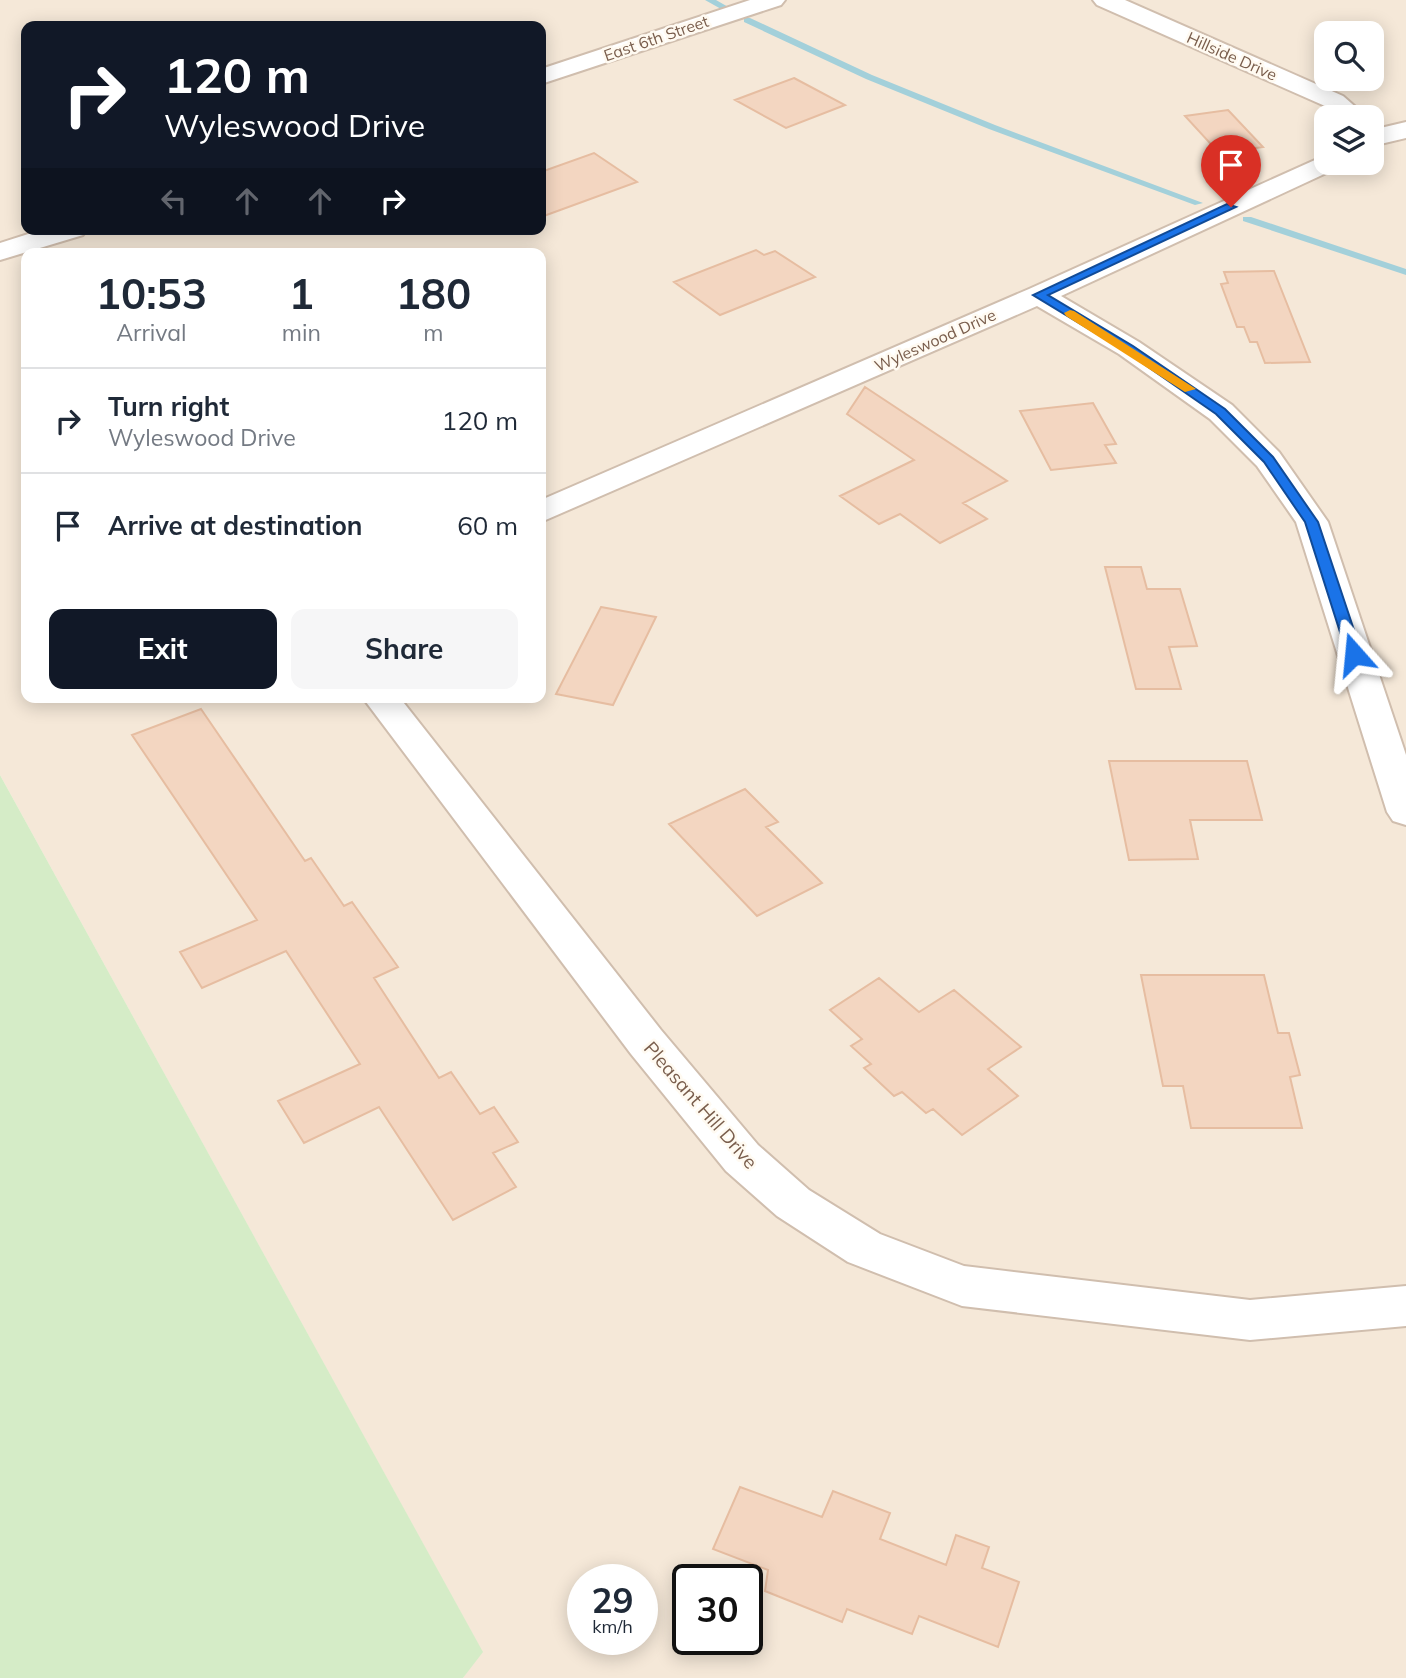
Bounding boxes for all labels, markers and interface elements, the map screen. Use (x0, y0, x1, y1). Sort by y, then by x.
street label: East 6th Street (601, 11, 711, 65)
map controls (1314, 21, 1384, 175)
button: search (1314, 21, 1384, 91)
street label: Hillside Drive (1184, 27, 1280, 85)
text: 120 m (164, 44, 310, 105)
icon: right (49, 49, 140, 140)
text: Wyleswood Drive (164, 105, 425, 145)
button: layers (1314, 105, 1384, 175)
pin (1201, 135, 1261, 207)
icon: arrive (1212, 146, 1250, 184)
icon: left (155, 182, 193, 220)
icon: ahead (228, 182, 266, 220)
icon: ahead (301, 182, 339, 220)
icon: right (374, 182, 412, 220)
text: 10:53 (96, 267, 207, 320)
text: 1 (289, 267, 314, 320)
text: 180 (396, 267, 471, 320)
street label: Wyleswood Drive (871, 304, 999, 376)
text: Arrival (116, 318, 187, 347)
text: min (282, 318, 321, 347)
text: m (423, 318, 444, 347)
text: Turn right (108, 390, 229, 423)
icon: right (49, 402, 87, 440)
text: 120 m (442, 404, 518, 437)
text: Wyleswood Drive (108, 423, 296, 452)
icon: arrive (49, 507, 87, 545)
text: Arrive at destination (108, 509, 363, 542)
text: 60 m (457, 509, 518, 542)
button: Exit (49, 609, 277, 689)
button: Share (291, 609, 518, 689)
position arrow (1317, 617, 1391, 691)
street label: Pleasant Hill Drive (639, 1036, 763, 1174)
speed limit sign: 30 (672, 1564, 763, 1655)
text: 29 (591, 1578, 634, 1622)
text: km/h (592, 1615, 633, 1638)

